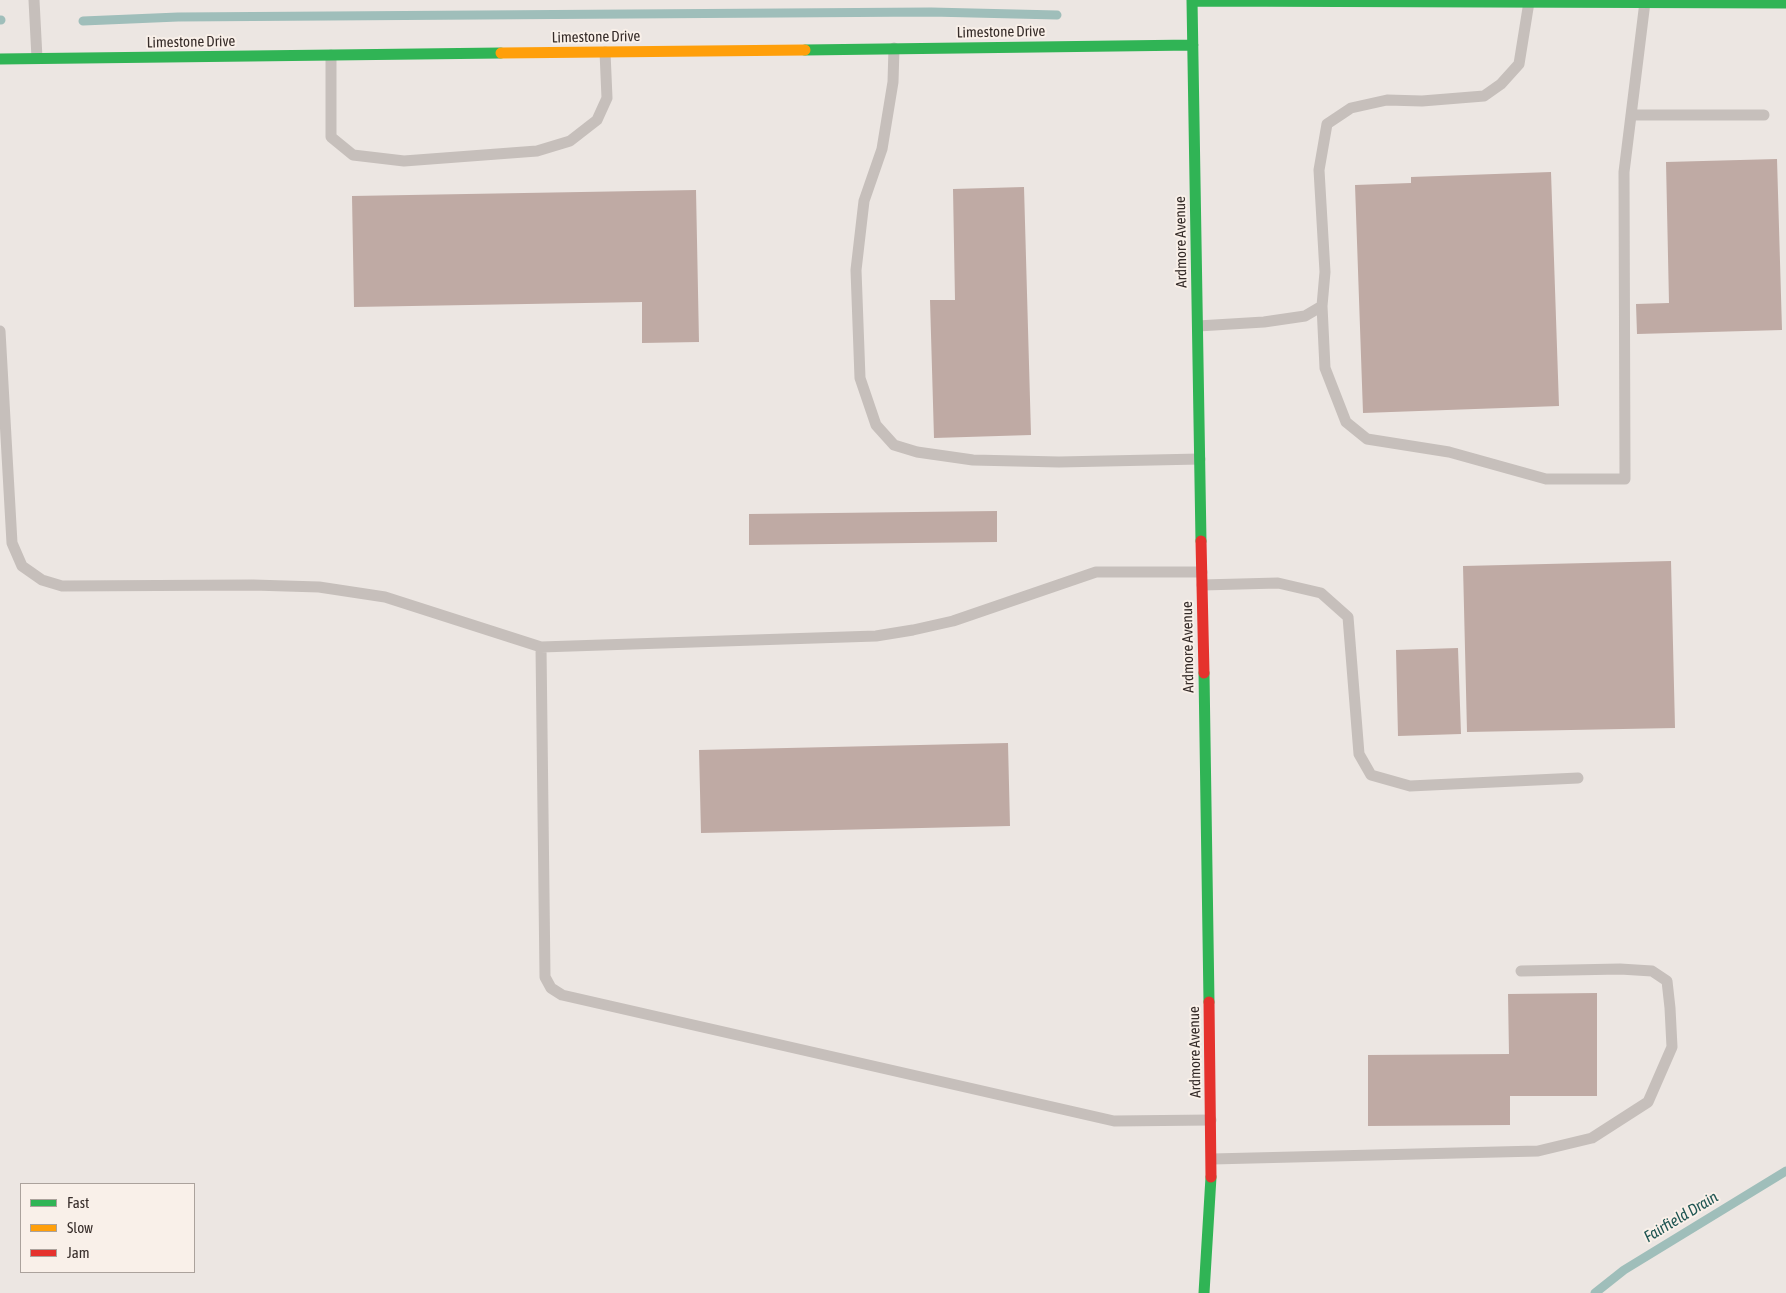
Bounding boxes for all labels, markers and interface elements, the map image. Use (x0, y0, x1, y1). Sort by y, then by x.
street label: Limestone Drive (957, 22, 1045, 42)
street label: Limestone Drive (552, 27, 640, 47)
street label: Limestone Drive (147, 32, 235, 52)
street label: Ardmore Avenue (1171, 196, 1191, 288)
street label: Ardmore Avenue (1178, 601, 1198, 693)
street label: Ardmore Avenue (1185, 1006, 1205, 1098)
legend (20, 1183, 195, 1273)
water label: Fairfield Drain (1640, 1187, 1722, 1247)
text: Fast (67, 1194, 89, 1211)
text: Slow (67, 1219, 93, 1236)
text: Jam (67, 1244, 90, 1261)

